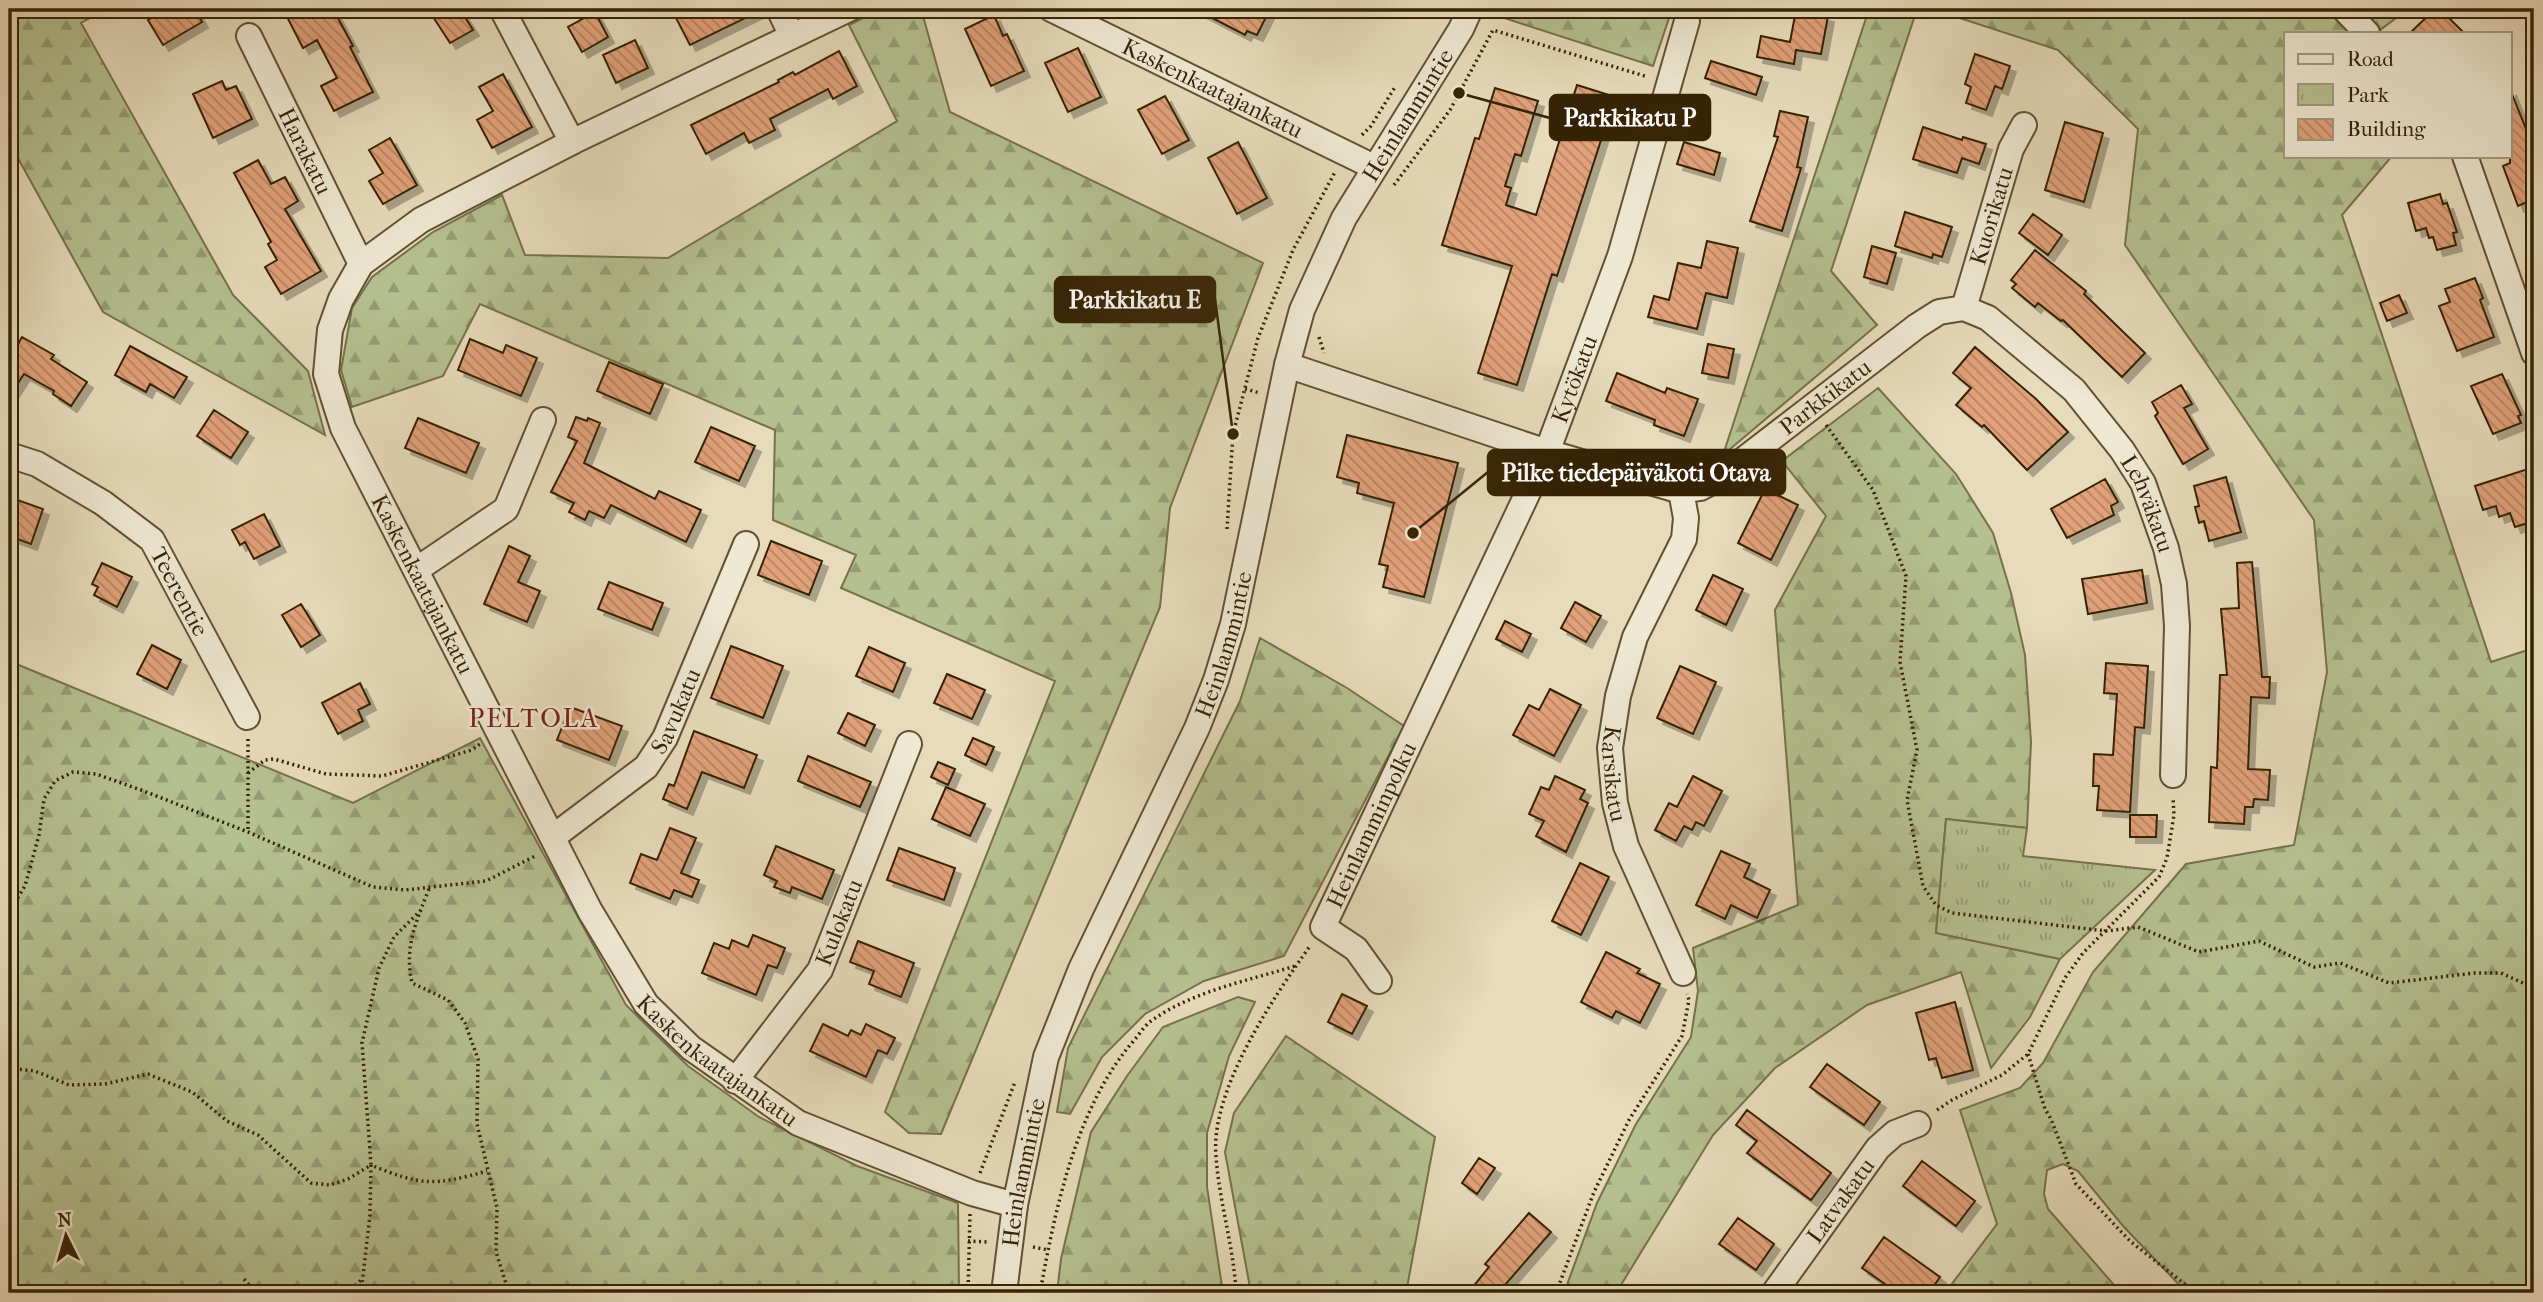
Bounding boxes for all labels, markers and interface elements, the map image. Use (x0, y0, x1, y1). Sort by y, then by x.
street label: Kaskenkaatajankatu (1118, 32, 1308, 144)
legend (2284, 32, 2512, 158)
street label: Heinlammintie (1357, 44, 1459, 186)
text: Road (2347, 47, 2394, 71)
text: Park (2347, 83, 2389, 107)
callout: Parkkikatu P (1550, 95, 1710, 140)
street label: Harakatu (273, 103, 338, 199)
text: Parkkikatu P (1564, 104, 1697, 132)
text: Building (2347, 117, 2426, 141)
street label: Kuorikatu (1964, 164, 2018, 268)
callout: Parkkikatu E (1055, 277, 1215, 322)
text: Parkkikatu E (1069, 286, 1202, 314)
street label: Kytökatu (1545, 331, 1603, 427)
street label: Parkkikatu (1774, 353, 1876, 441)
callout: Pilke tiedepäiväkoti Otava (1488, 450, 1785, 495)
street label: Lehväkatu (2115, 450, 2180, 556)
text: Pilke tiedepäiväkoti Otava (1501, 459, 1771, 487)
street label: Kaskenkaatajankatu (366, 490, 480, 678)
street label: Teerentie (145, 543, 214, 641)
street label: Heinlammintie (1189, 569, 1257, 721)
street label: Savukatu (645, 664, 706, 759)
district label: PELTOLA (469, 703, 599, 734)
street label: Karsikatu (1596, 724, 1633, 825)
street label: Heinlamminpolku (1321, 738, 1422, 912)
street label: Kulokatu (810, 875, 868, 969)
street label: Kaskenkaatajankatu (631, 989, 803, 1132)
street label: Heinlammintie (996, 1096, 1051, 1249)
street label: Latvakatu (1801, 1153, 1880, 1248)
north arrow (32, 1200, 102, 1270)
text: N (56, 1208, 73, 1232)

